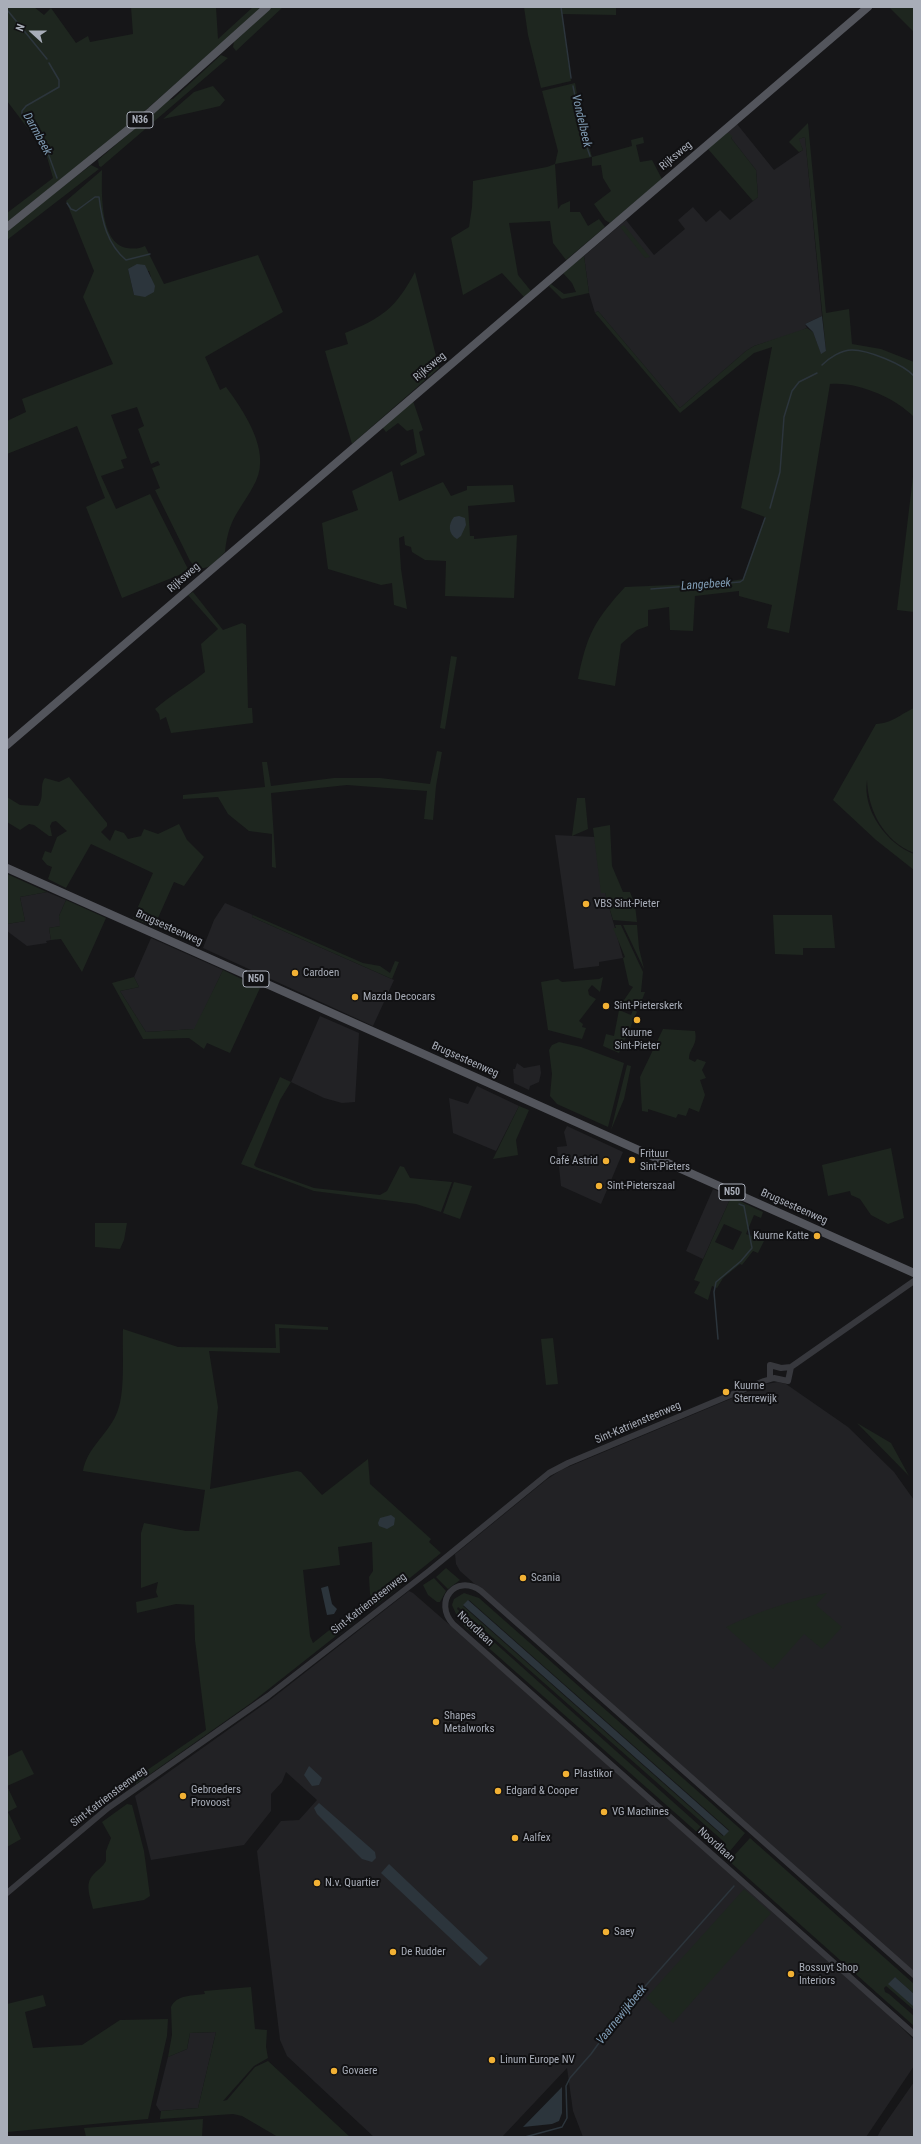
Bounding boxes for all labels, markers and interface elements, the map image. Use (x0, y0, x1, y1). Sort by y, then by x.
north arrow (12, 12, 52, 52)
text: N (13, 22, 28, 33)
water label: Vondelbeek (568, 93, 594, 149)
water label: Darmbeek (19, 110, 55, 158)
road number: N36 (127, 112, 153, 128)
street label: Rijksweg (657, 139, 695, 173)
street label: Rijksweg (411, 350, 449, 384)
street label: Rijksweg (165, 560, 203, 596)
water label: Langebeek (681, 576, 731, 594)
place label: VBS Sint-Pieter (594, 897, 659, 911)
marker: VBS Sint-Pieter (581, 899, 591, 909)
street label: Brugsesteenweg (133, 907, 205, 949)
place label: Cardoen (303, 966, 339, 980)
marker: Cardoen (290, 968, 300, 978)
road number: N50 (243, 971, 269, 987)
place label: Mazda Decocars (363, 990, 435, 1004)
marker: Mazda Decocars (350, 992, 360, 1002)
place label: Sint-Pieterskerk (614, 999, 682, 1013)
marker: Sint-Pieterskerk (601, 1001, 611, 1011)
marker: Kuurne Sint-Pieter (632, 1015, 642, 1025)
place label: Kuurne Sint-Pieter (614, 1026, 660, 1052)
street label: Brugsesteenweg (429, 1039, 501, 1081)
place label: Frituur Sint-Pieters (640, 1147, 690, 1173)
place label: Café Astrid (550, 1154, 598, 1168)
marker: Frituur Sint-Pieters (627, 1155, 637, 1165)
marker: Café Astrid (601, 1156, 611, 1166)
place label: Sint-Pieterszaal (607, 1179, 675, 1193)
marker: Sint-Pieterszaal (594, 1181, 604, 1191)
road number: N50 (719, 1184, 745, 1200)
street label: Brugsesteenweg (758, 1186, 830, 1228)
place label: Kuurne Katte (753, 1229, 809, 1243)
marker: Kuurne Katte (812, 1231, 822, 1241)
place label: Kuurne Sterrewijk (734, 1379, 777, 1405)
marker: Kuurne Sterrewijk (721, 1387, 731, 1397)
street label: Sint-Katriensteenweg (593, 1399, 683, 1447)
street label: Sint-Katriensteenweg (329, 1570, 409, 1638)
place label: Scania (531, 1571, 560, 1585)
marker: Scania (518, 1573, 528, 1583)
street label: Noordlaan (454, 1609, 496, 1649)
place label: Shapes Metalworks (444, 1709, 495, 1735)
marker: Shapes Metalworks (431, 1717, 441, 1727)
street label: Sint-Katriensteenweg (68, 1764, 150, 1830)
place label: Plastikor (574, 1767, 613, 1781)
marker: Plastikor (561, 1769, 571, 1779)
place label: Gebroeders Provoost (191, 1783, 241, 1809)
place label: Edgard & Cooper (506, 1784, 578, 1798)
marker: Edgard & Cooper (493, 1786, 503, 1796)
marker: Gebroeders Provoost (178, 1791, 188, 1801)
place label: VG Machines (612, 1805, 669, 1819)
marker: VG Machines (599, 1807, 609, 1817)
street label: Noordlaan (695, 1825, 737, 1865)
place label: Aalfex (523, 1831, 550, 1845)
marker: Aalfex (510, 1833, 520, 1843)
place label: N.v. Quartier (325, 1876, 379, 1890)
marker: N.v. Quartier (312, 1878, 322, 1888)
place label: Saey (614, 1925, 635, 1939)
marker: Saey (601, 1927, 611, 1937)
place label: De Rudder (401, 1945, 446, 1959)
marker: De Rudder (388, 1947, 398, 1957)
place label: Bossuyt Shop Interiors (799, 1961, 858, 1987)
marker: Bossuyt Shop Interiors (786, 1969, 796, 1979)
water label: Vaarnewijkbeek (594, 1982, 650, 2048)
place label: Linum Europe NV (500, 2053, 575, 2067)
marker: Linum Europe NV (487, 2055, 497, 2065)
place label: Govaere (342, 2064, 377, 2078)
marker: Govaere (329, 2066, 339, 2076)

